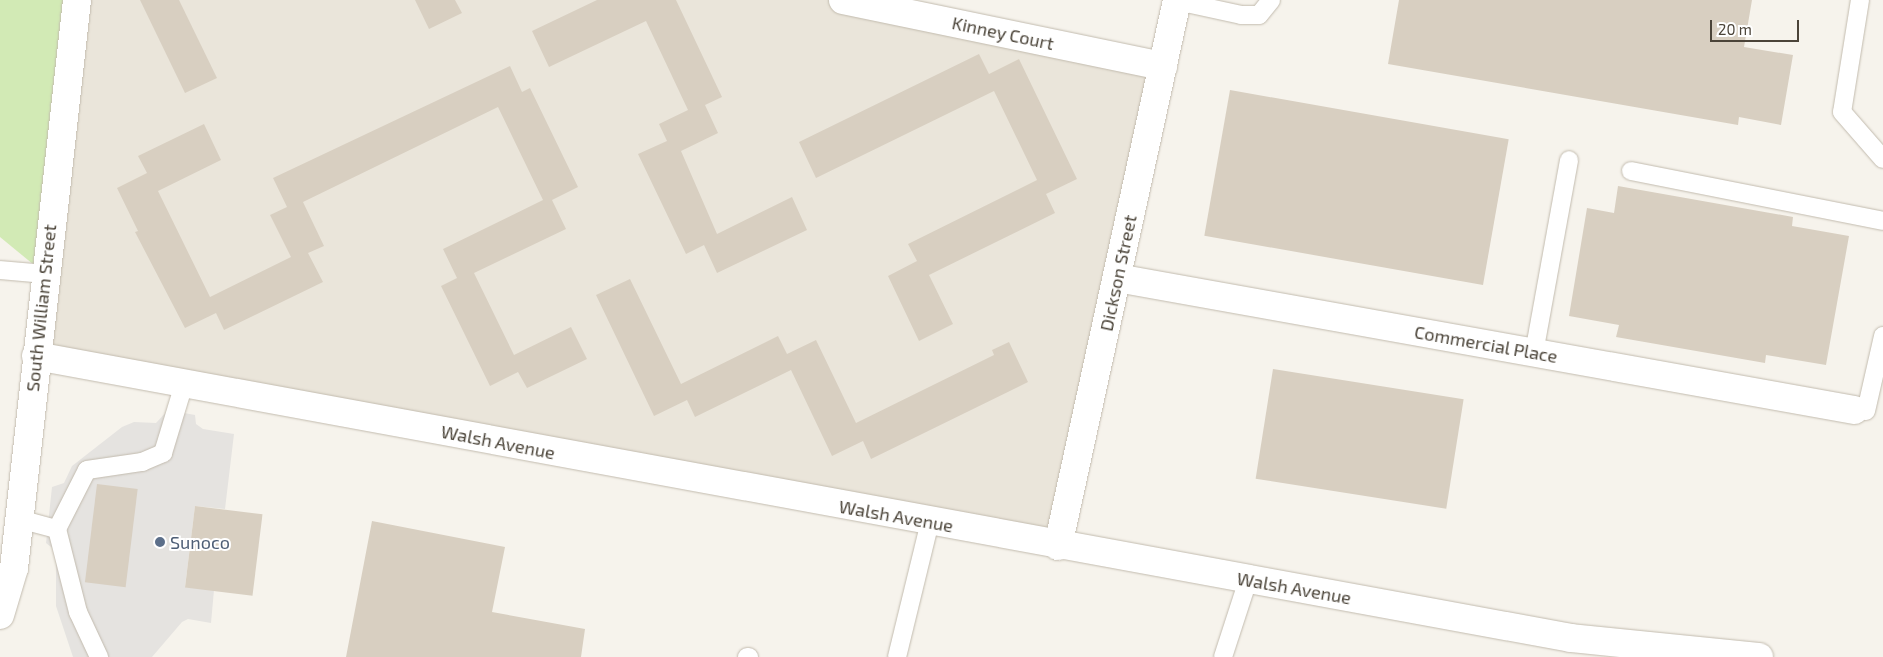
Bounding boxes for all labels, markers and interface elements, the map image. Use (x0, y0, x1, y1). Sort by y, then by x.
scale bar (1713, 10, 1802, 42)
street label: Kinney Court (950, 12, 1056, 54)
text: 20 m (1718, 20, 1752, 38)
street label: Dickson Street (1095, 213, 1141, 333)
street label: South William Street (21, 223, 61, 393)
street label: Commercial Place (1413, 321, 1559, 367)
street label: Walsh Avenue (439, 420, 557, 464)
street label: Walsh Avenue (837, 495, 955, 537)
place label: Sunoco (170, 531, 230, 553)
marker: Sunoco (154, 536, 166, 548)
street label: Walsh Avenue (1235, 567, 1353, 609)

